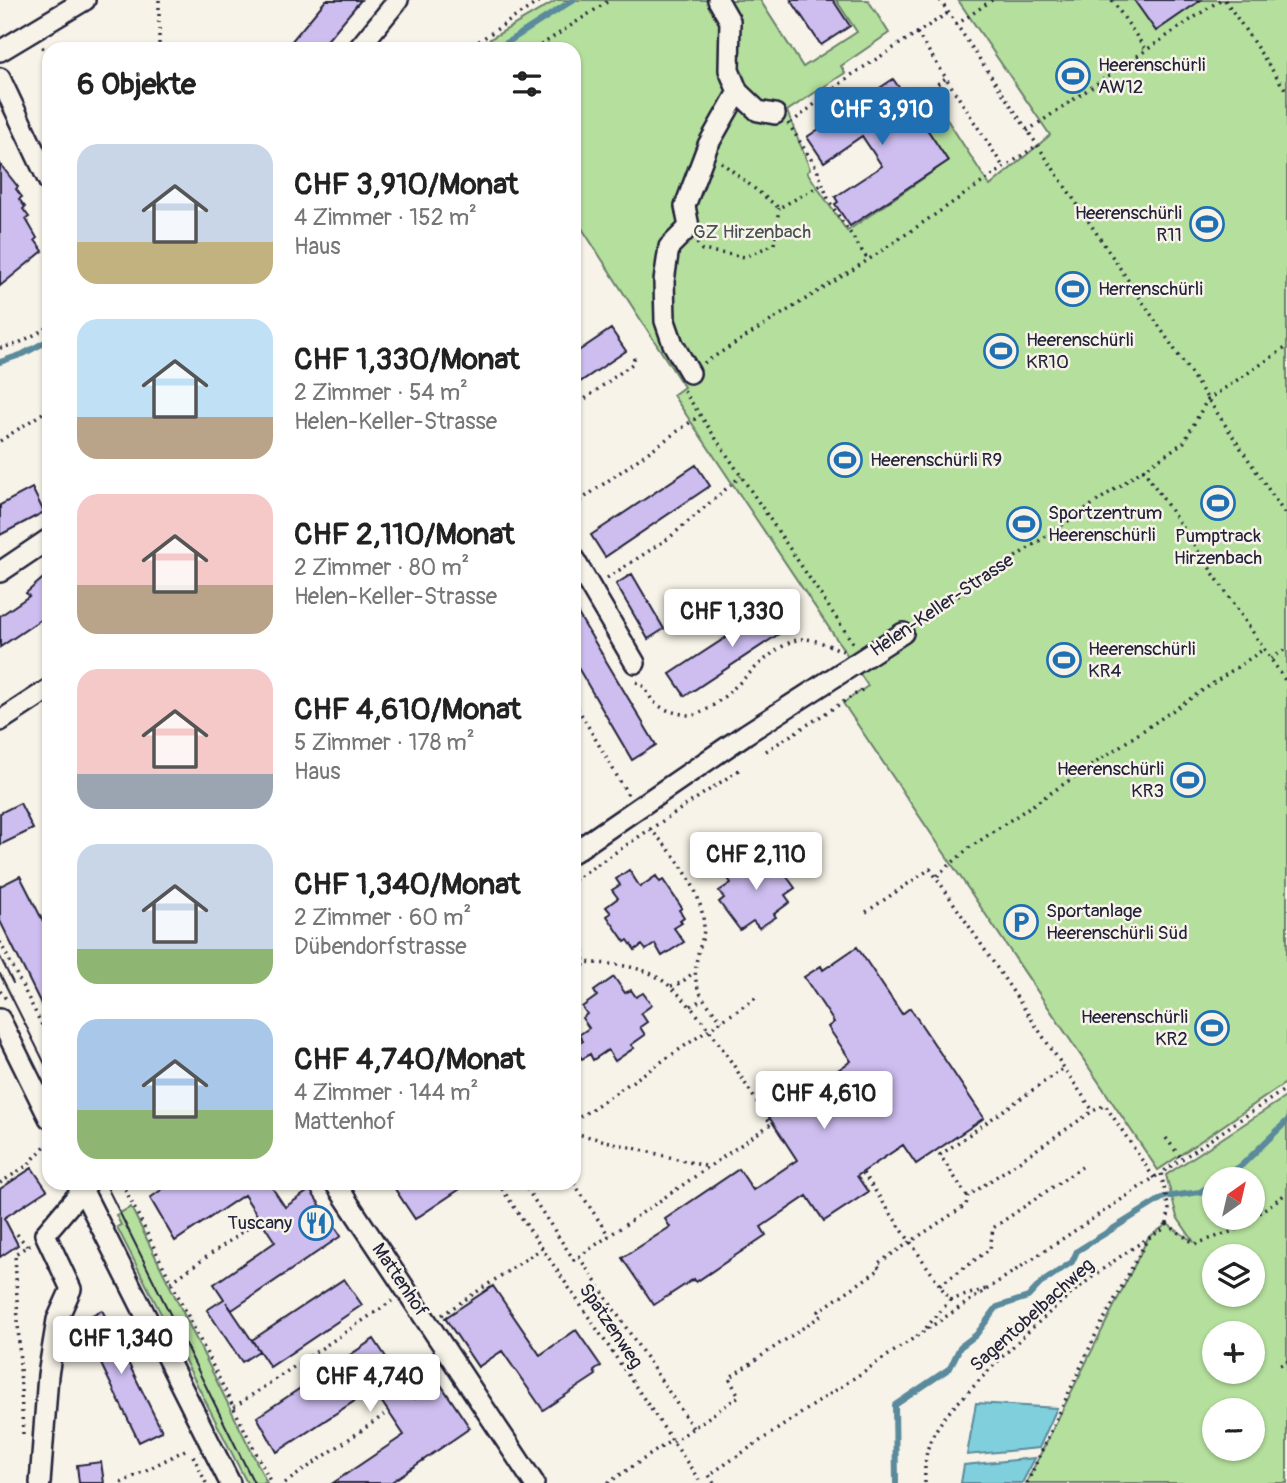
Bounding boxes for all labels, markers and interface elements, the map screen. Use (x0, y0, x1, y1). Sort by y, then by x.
place label: Heerenschürli AW12 (1098, 53, 1205, 99)
sports icon: Heerenschürli AW12 (1054, 57, 1092, 95)
icon: filters (508, 65, 546, 103)
text: 6 Objekte (77, 66, 196, 103)
pin: CHF 3,910 (802, 88, 962, 147)
text: CHF 3,910 (831, 95, 933, 124)
text: CHF 3,910/Monat (294, 166, 518, 203)
icon: home (133, 172, 217, 256)
place label: Heerenschürli R11 (1075, 201, 1182, 247)
text: 4 Zimmer · 152 m² (294, 203, 477, 232)
sports icon: Heerenschürli R11 (1188, 205, 1226, 243)
park label: GZ Hirzenbach (693, 220, 811, 244)
text: Haus (294, 232, 341, 261)
sports icon: Herrenschürli (1054, 270, 1092, 308)
place label: Herrenschürli (1098, 277, 1203, 301)
place label: Heerenschürli KR10 (1026, 328, 1133, 374)
sports icon: Heerenschürli KR10 (982, 332, 1020, 370)
text: CHF 1,330/Monat (294, 341, 520, 378)
icon: home (133, 347, 217, 431)
text: 2 Zimmer · 54 m² (294, 378, 468, 407)
text: Helen-Keller-Strasse (294, 407, 497, 436)
sports icon: Heerenschürli R9 (826, 441, 864, 479)
place label: Heerenschürli R9 (870, 448, 1002, 472)
sports icon: Pumptrack Hirzenbach (1199, 484, 1237, 522)
place label: Sportzentrum Heerenschürli (1048, 501, 1163, 547)
sports icon: Sportzentrum Heerenschürli (1005, 505, 1043, 543)
text: CHF 2,110/Monat (294, 516, 515, 553)
icon: home (133, 522, 217, 606)
place label: Pumptrack Hirzenbach (1174, 524, 1262, 570)
street label: Helen-Keller-Strasse (866, 548, 1019, 662)
text: 2 Zimmer · 80 m² (294, 553, 469, 582)
text: Helen-Keller-Strasse (294, 582, 497, 611)
pin: CHF 1,330 (652, 590, 812, 649)
text: CHF 1,330 (680, 597, 784, 626)
place label: Heerenschürli KR4 (1088, 637, 1195, 683)
sports icon: Heerenschürli KR4 (1045, 641, 1083, 679)
text: CHF 4,610/Monat (294, 691, 521, 728)
icon: home (133, 697, 217, 781)
text: 5 Zimmer · 178 m² (294, 728, 475, 757)
text: Haus (294, 757, 341, 786)
place label: Heerenschürli KR3 (1057, 757, 1164, 803)
sports icon: Heerenschürli KR3 (1169, 761, 1207, 799)
pin: CHF 2,110 (676, 832, 836, 892)
text: CHF 2,110 (706, 840, 806, 869)
text: CHF 1,340/Monat (294, 866, 520, 903)
icon: home (133, 872, 217, 956)
place label: Sportanlage Heerenschürli Süd (1046, 899, 1188, 945)
text: 2 Zimmer · 60 m² (294, 903, 471, 932)
parking icon: Sportanlage Heerenschürli Süd (1002, 903, 1040, 941)
text: Dübendorfstrasse (294, 932, 467, 961)
place label: Heerenschürli KR2 (1081, 1005, 1188, 1051)
sports icon: Heerenschürli KR2 (1193, 1009, 1231, 1047)
text: CHF 4,740/Monat (294, 1041, 525, 1078)
icon: home (133, 1047, 217, 1131)
pin: CHF 4,610 (744, 1072, 904, 1131)
text: 4 Zimmer · 144 m² (294, 1078, 478, 1107)
text: CHF 4,610 (772, 1079, 876, 1108)
text: Mattenhof (294, 1107, 395, 1136)
north arrow (1202, 1167, 1265, 1230)
map controls (1202, 1167, 1265, 1461)
restaurant icon: Tuscany (297, 1204, 335, 1242)
place label: Tuscany (228, 1211, 292, 1235)
street label: Mattenhof (367, 1239, 434, 1322)
button: layers (1202, 1244, 1265, 1307)
street label: Sagentobelbachweg (965, 1253, 1099, 1377)
street label: Spatzenweg (574, 1279, 648, 1373)
pin: CHF 1,340 (41, 1316, 201, 1376)
button: + (1202, 1321, 1265, 1384)
text: CHF 1,340 (69, 1324, 173, 1353)
pin: CHF 4,740 (290, 1354, 450, 1414)
text: CHF 4,740 (316, 1362, 424, 1391)
button: − (1202, 1398, 1265, 1461)

